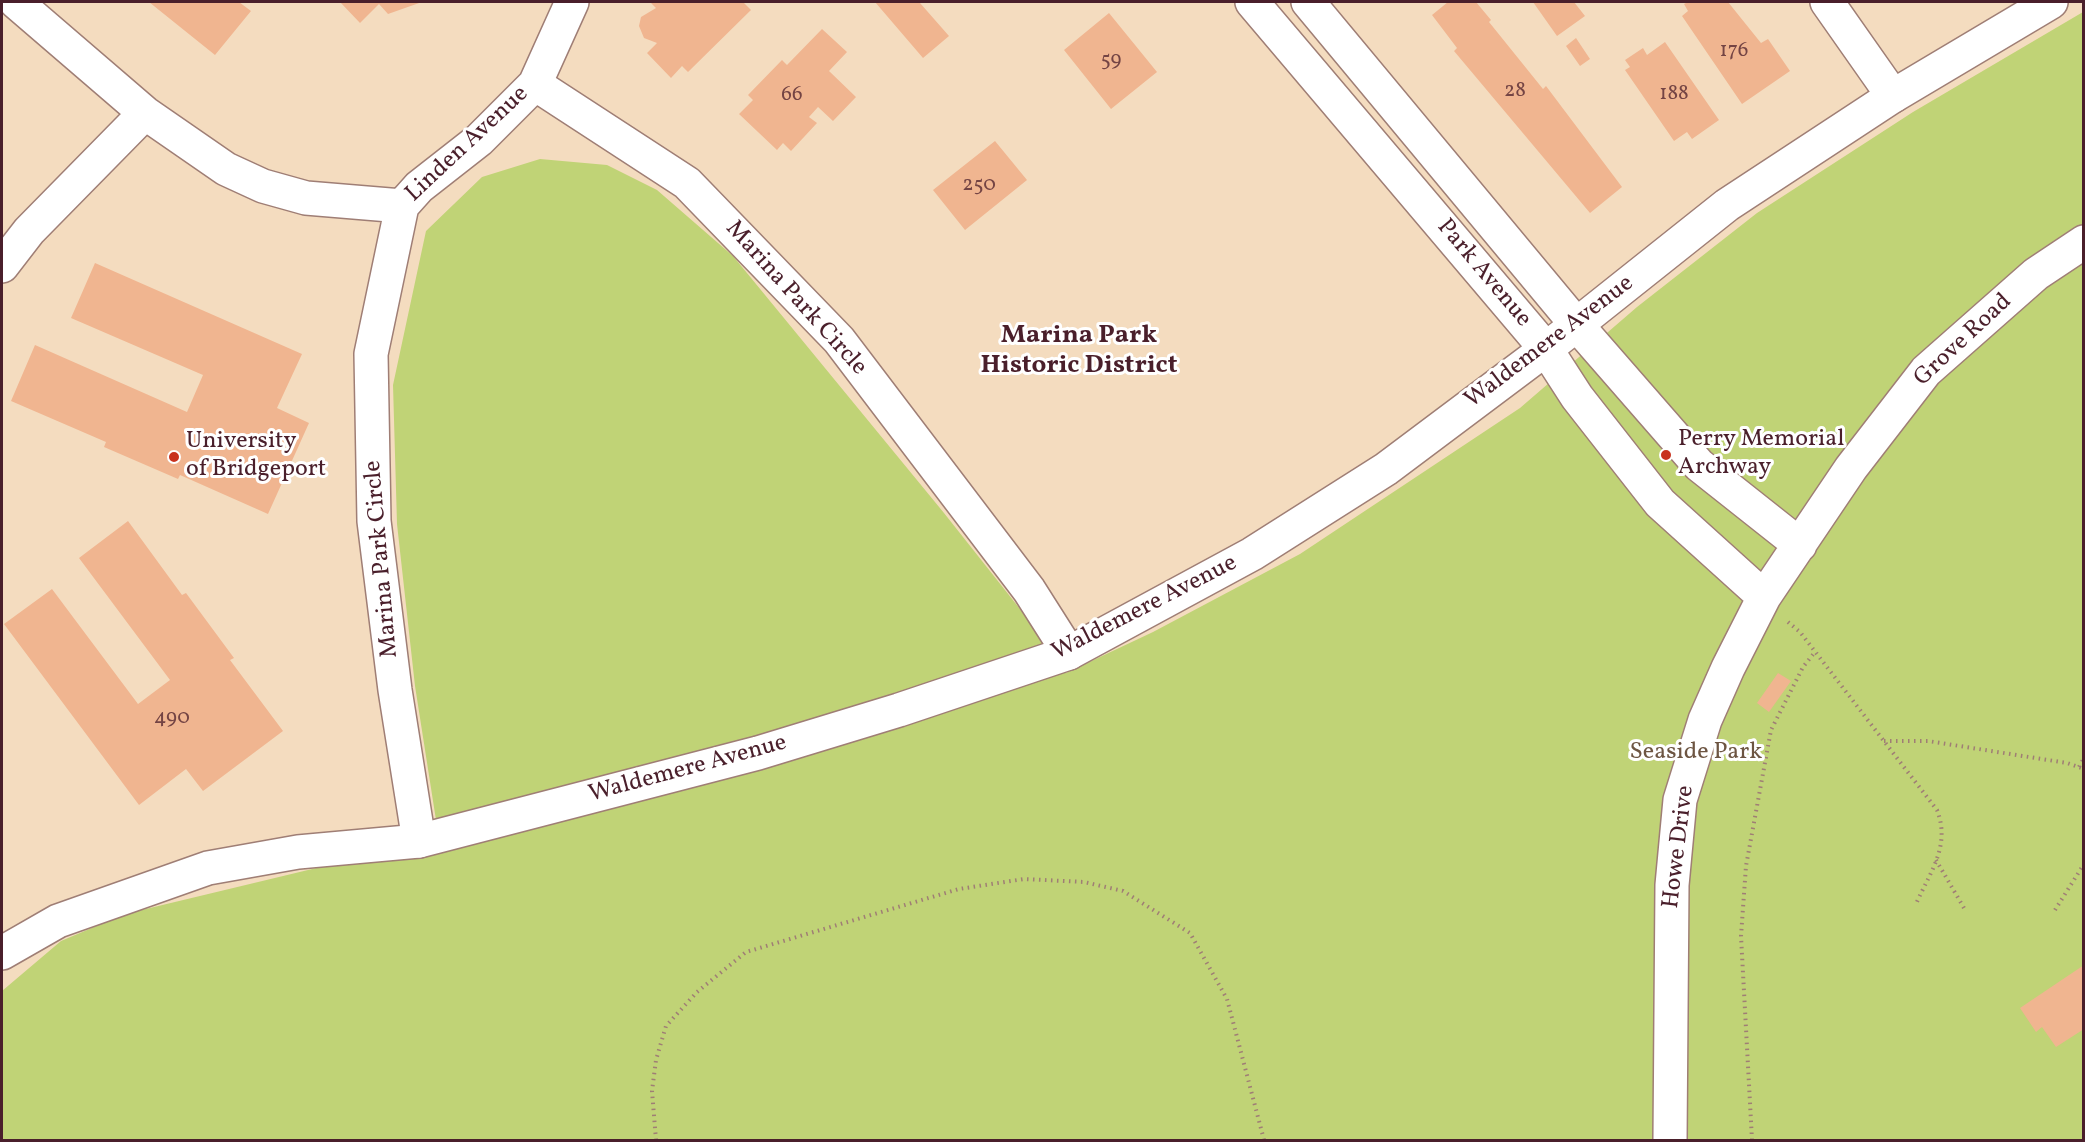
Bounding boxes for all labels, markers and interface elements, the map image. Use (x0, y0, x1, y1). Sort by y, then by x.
house number: 176 (1720, 39, 1748, 65)
house number: 59 (1101, 48, 1121, 74)
house number: 28 (1504, 79, 1526, 105)
street label: Linden Avenue (401, 81, 535, 209)
house number: 188 (1659, 82, 1689, 108)
house number: 66 (781, 83, 803, 109)
house number: 250 (962, 173, 996, 199)
street label: Park Avenue (1429, 214, 1537, 334)
street label: Marina Park Circle (718, 216, 872, 382)
street label: Waldemere Avenue (1460, 270, 1640, 416)
street label: Grove Road (1909, 289, 2019, 393)
district label: Marina Park Historic District (981, 321, 1177, 382)
place label: Perry Memorial Archway (1678, 427, 1844, 483)
place label: University of Bridgeport (186, 429, 326, 485)
marker: Perry Memorial Archway (1659, 448, 1673, 462)
marker: University of Bridgeport (167, 450, 181, 464)
street label: Marina Park Circle (360, 459, 406, 659)
street label: Waldemere Avenue (1048, 550, 1242, 668)
house number: 490 (154, 706, 190, 732)
street label: Waldemere Avenue (586, 730, 790, 810)
park label: Seaside Park (1630, 740, 1762, 768)
street label: Howe Drive (1658, 784, 1702, 910)

